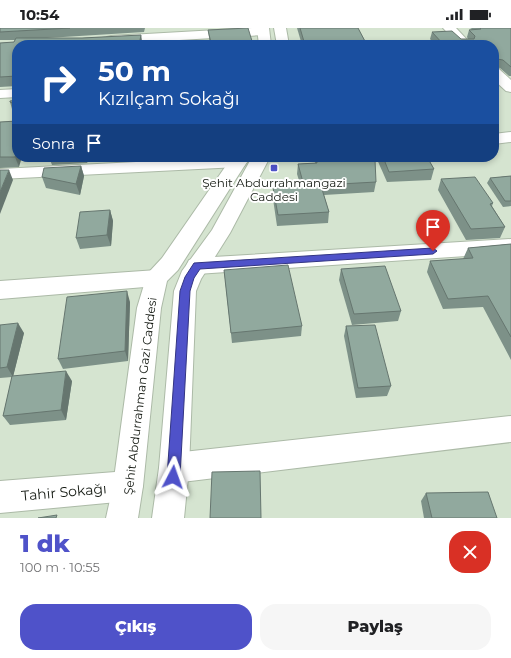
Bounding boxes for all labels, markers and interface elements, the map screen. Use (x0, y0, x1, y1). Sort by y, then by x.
text: 10:54 (20, 5, 59, 24)
text: 50 m (98, 54, 171, 88)
icon: right (32, 56, 84, 108)
text: Kızılçam Sokağı (98, 88, 240, 110)
icon: arrive (83, 132, 105, 154)
text: Sonra (32, 134, 75, 153)
marker: Şehit Abdurrahmangazi Caddesi (269, 163, 279, 173)
place label: Şehit Abdurrahmangazi Caddesi (202, 175, 346, 204)
pin (416, 210, 450, 251)
icon: arrive (422, 216, 444, 238)
street label: Şehit Abdurrahman Gazi Caddesi (120, 296, 160, 496)
position arrow (152, 456, 194, 498)
street label: Tahir Sokağı (21, 479, 107, 505)
text: 1 dk (20, 529, 70, 558)
button: close (449, 531, 491, 573)
text: 100 m · 10:55 (20, 559, 100, 575)
button: Çıkış (20, 604, 252, 650)
button: Paylaş (260, 604, 491, 650)

